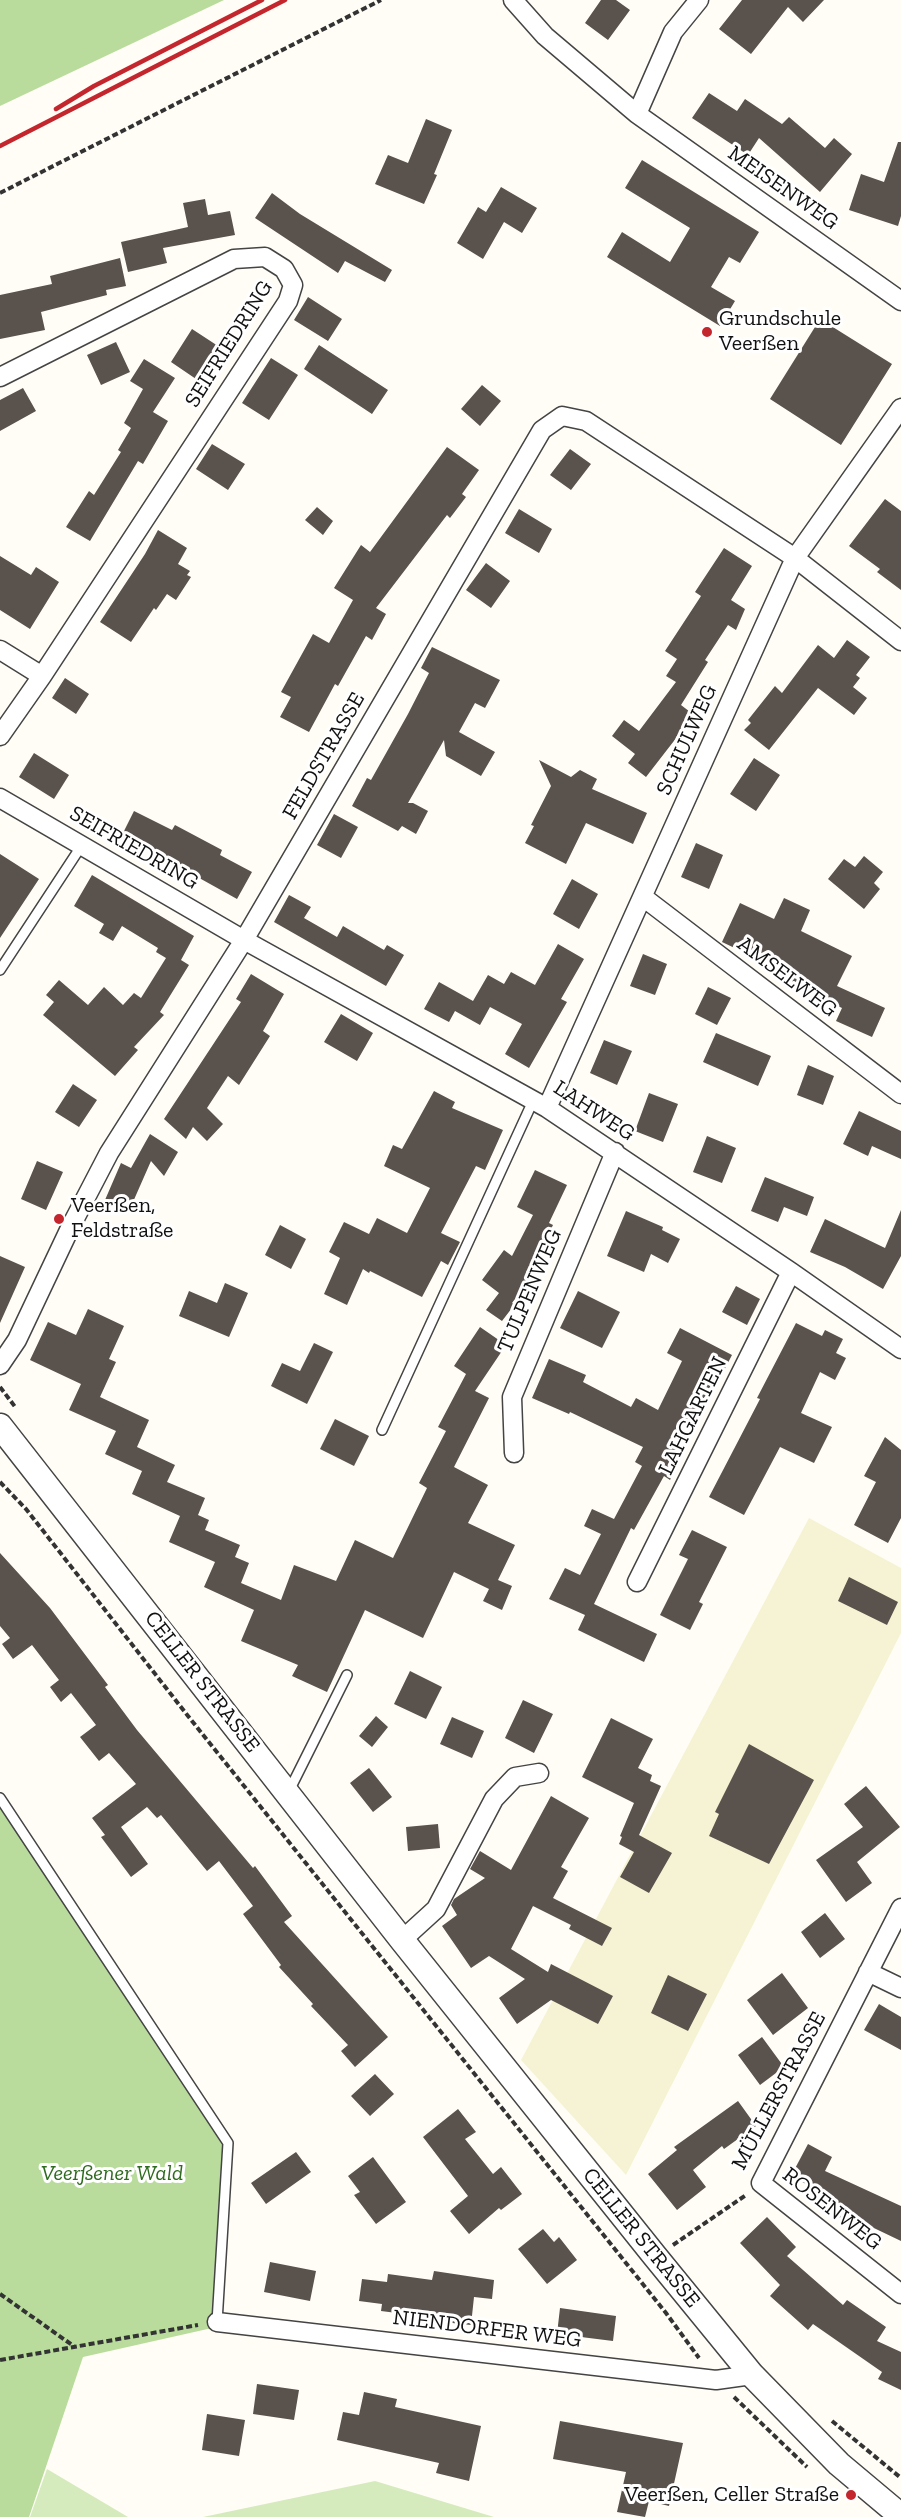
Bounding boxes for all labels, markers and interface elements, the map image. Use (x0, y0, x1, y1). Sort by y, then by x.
street label: MEISENWEG (723, 140, 843, 236)
street label: SEIFRIEDRING (179, 276, 279, 412)
place label: Grundschule Veerßen (719, 306, 841, 358)
marker: Grundschule Veerßen (700, 325, 714, 339)
street label: SCHULWEG (651, 681, 723, 799)
street label: FELDSTRASSE (277, 688, 371, 824)
street label: SEIFRIEDRING (65, 800, 203, 896)
street label: AMSELWEG (732, 931, 842, 1023)
street label: LAHWEG (548, 1075, 640, 1147)
place label: Veerßen, Feldstraße (71, 1193, 173, 1244)
marker: Veerßen, Feldstraße (52, 1212, 66, 1226)
street label: TULPENWEG (492, 1225, 568, 1357)
street label: LAHGARTEN (653, 1353, 733, 1479)
street label: CELLER STRASSE (139, 1606, 265, 1758)
street label: MÜLLERSTRASSE (726, 2007, 832, 2175)
park label: Veerßener Wald (41, 2161, 183, 2187)
street label: ROSENWEG (777, 2162, 887, 2256)
street label: CELLER STRASSE (577, 2163, 705, 2313)
street label: NIENDORFER WEG (391, 2304, 583, 2354)
place label: Veerßen, Celler Straße (624, 2482, 839, 2508)
marker: Veerßen, Celler Straße (844, 2488, 858, 2502)

